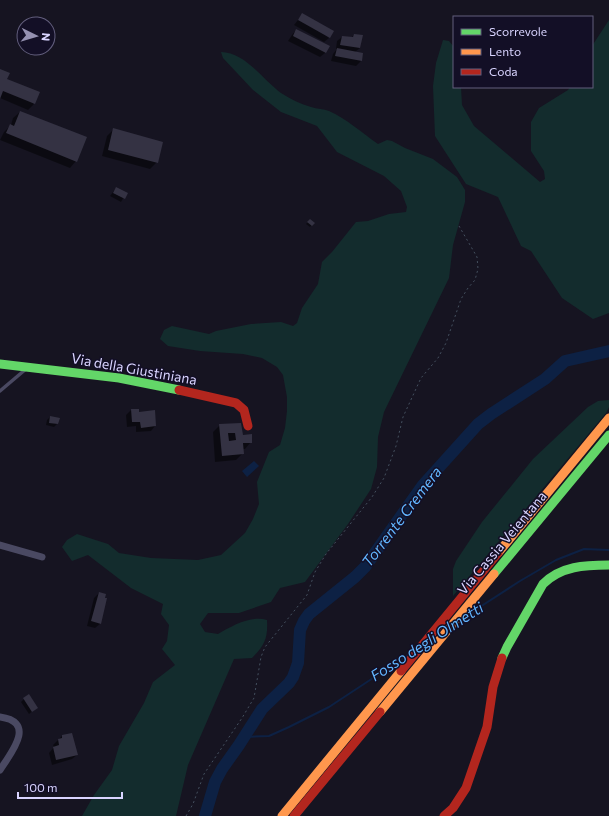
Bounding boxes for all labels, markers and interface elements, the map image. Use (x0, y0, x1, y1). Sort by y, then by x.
north arrow (16, 16, 56, 56)
legend (453, 16, 593, 88)
text: Scorrevole (489, 24, 547, 38)
text: N (40, 32, 53, 42)
text: Lento (489, 44, 521, 58)
text: Coda (489, 64, 518, 78)
street label: Via della Giustiniana (70, 349, 198, 388)
water label: Torrente Cremera (358, 463, 445, 570)
street label: Via Cassia Veientana (453, 487, 550, 598)
water label: Fosso degli Olmetti (367, 597, 487, 684)
scale bar (18, 774, 122, 800)
text: 100 m (24, 780, 58, 794)

